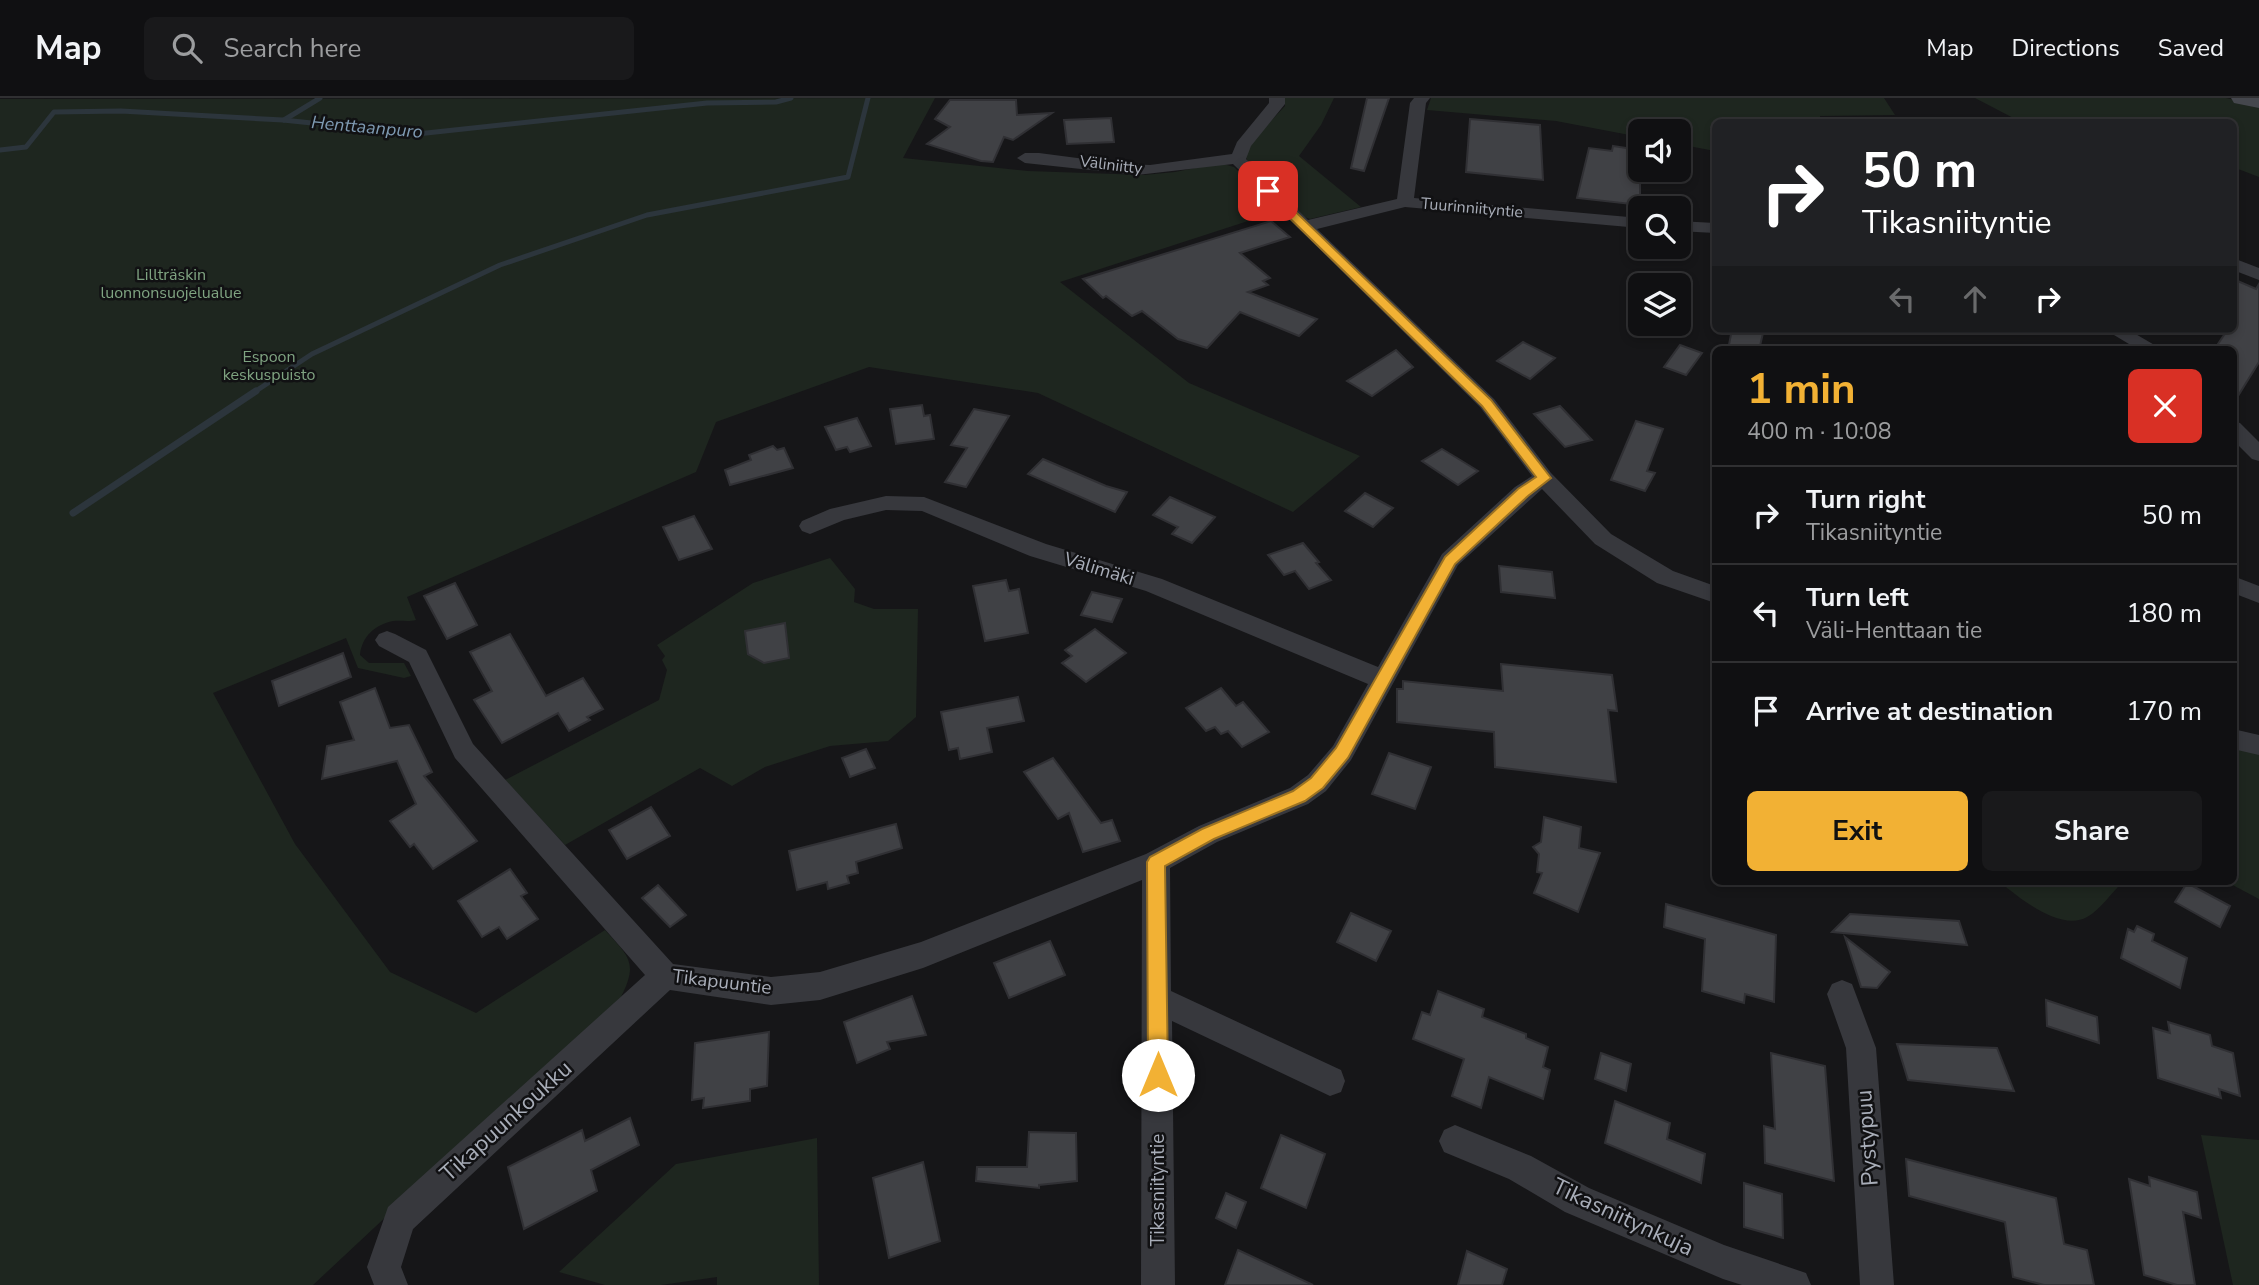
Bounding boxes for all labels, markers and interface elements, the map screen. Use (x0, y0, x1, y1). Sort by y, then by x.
search box (144, 17, 634, 80)
text: Map (35, 26, 102, 71)
icon: search (168, 29, 206, 67)
text: Search here (224, 31, 361, 66)
text: Map (1926, 32, 1973, 64)
text: Directions (2011, 32, 2120, 64)
text: Saved (2158, 32, 2224, 64)
water label: Henttaanpuro (310, 110, 424, 144)
map controls (1628, 119, 1691, 336)
button: sound (1628, 119, 1691, 182)
text: 50 m (1862, 137, 1977, 204)
icon: right (1747, 147, 1838, 238)
street label: Väliniitty (1077, 150, 1144, 180)
pin (1238, 161, 1298, 221)
icon: arrive (1249, 172, 1287, 210)
street label: Tuurinniityntie (1420, 193, 1524, 223)
button: search (1628, 196, 1691, 259)
text: Tikasniityntie (1862, 201, 2052, 244)
park label: Lillträskin luonnonsuojelualue (100, 264, 242, 304)
button: layers (1628, 273, 1691, 336)
icon: left (1883, 280, 1921, 318)
icon: ahead (1956, 280, 1994, 318)
icon: right (2029, 280, 2067, 318)
park label: Espoon keskuspuisto (223, 346, 315, 386)
text: 1 min (1747, 361, 1856, 418)
button: close (2128, 369, 2202, 443)
text: 400 m · 10:08 (1747, 416, 1892, 447)
text: Turn right (1806, 482, 1925, 517)
icon: right (1747, 496, 1785, 534)
text: 50 m (2142, 498, 2202, 533)
text: Tikasniityntie (1806, 517, 1942, 548)
street label: Välimäki (1060, 546, 1137, 592)
text: Turn left (1806, 580, 1909, 615)
icon: left (1747, 594, 1785, 632)
text: 180 m (2126, 596, 2202, 631)
text: Väli-Henttaan tie (1806, 615, 1982, 646)
icon: arrive (1747, 692, 1785, 730)
text: Arrive at destination (1806, 694, 2053, 729)
text: 170 m (2126, 694, 2202, 729)
button: Exit (1747, 791, 1968, 871)
button: Share (1982, 791, 2202, 871)
street label: Tikapuuntie (671, 963, 773, 1001)
position arrow (1121, 1038, 1195, 1112)
street label: Tikapuunkoukku (433, 1053, 579, 1189)
street label: Pystypuu (1848, 1089, 1886, 1187)
street label: Tikasniityntie (1145, 1134, 1171, 1246)
street label: Tikasniitynkuja (1547, 1171, 1699, 1263)

